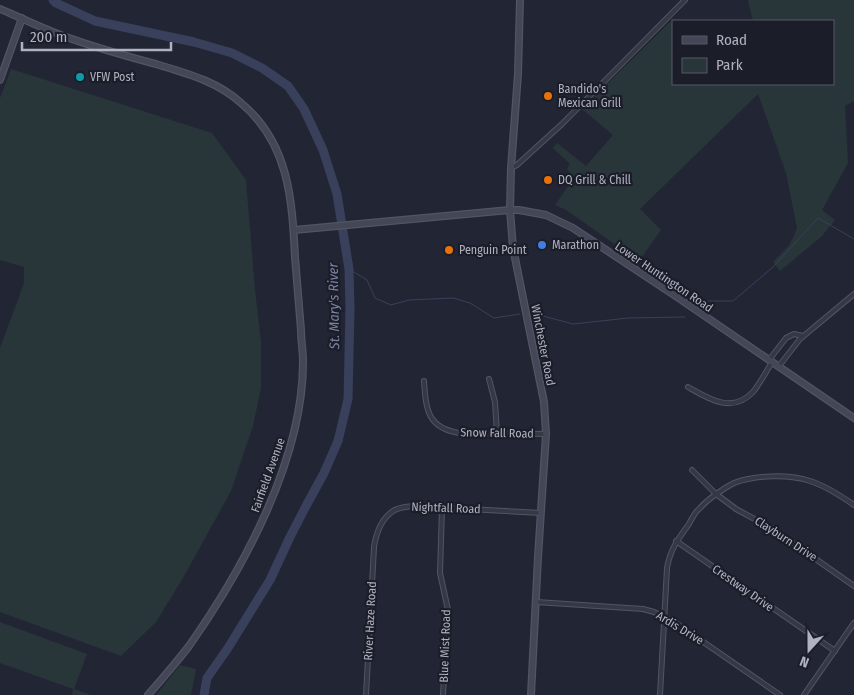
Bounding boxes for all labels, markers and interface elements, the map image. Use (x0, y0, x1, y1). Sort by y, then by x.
scale bar (22, 20, 171, 52)
legend (672, 20, 834, 85)
text: 200 m (30, 28, 67, 46)
text: Road (716, 31, 747, 49)
text: Park (716, 56, 743, 74)
place label: VFW Post (90, 70, 135, 84)
marker: VFW Post (74, 71, 86, 83)
place label: Bandido's Mexican Grill (558, 82, 621, 110)
marker: Bandido's Mexican Grill (542, 90, 554, 102)
place label: DQ Grill & Chill (558, 173, 631, 187)
marker: DQ Grill & Chill (542, 174, 554, 186)
place label: Marathon (552, 238, 599, 252)
marker: Marathon (536, 239, 548, 251)
street label: Lower Huntington Road (612, 239, 716, 315)
place label: Penguin Point (459, 243, 527, 257)
marker: Penguin Point (443, 244, 455, 256)
water label: St. Mary's River (325, 261, 343, 350)
street label: Winchester Road (528, 303, 558, 387)
street label: Snow Fall Road (460, 425, 534, 441)
street label: Fairfield Avenue (248, 436, 288, 514)
street label: Nightfall Road (411, 500, 481, 516)
street label: Clayburn Drive (752, 514, 820, 564)
street label: Crestway Drive (710, 562, 776, 614)
street label: River Haze Road (361, 581, 379, 661)
street label: Ardis Drive (654, 608, 706, 648)
street label: Blue Mist Road (437, 609, 453, 683)
north arrow (784, 625, 834, 675)
text: N (798, 652, 811, 671)

